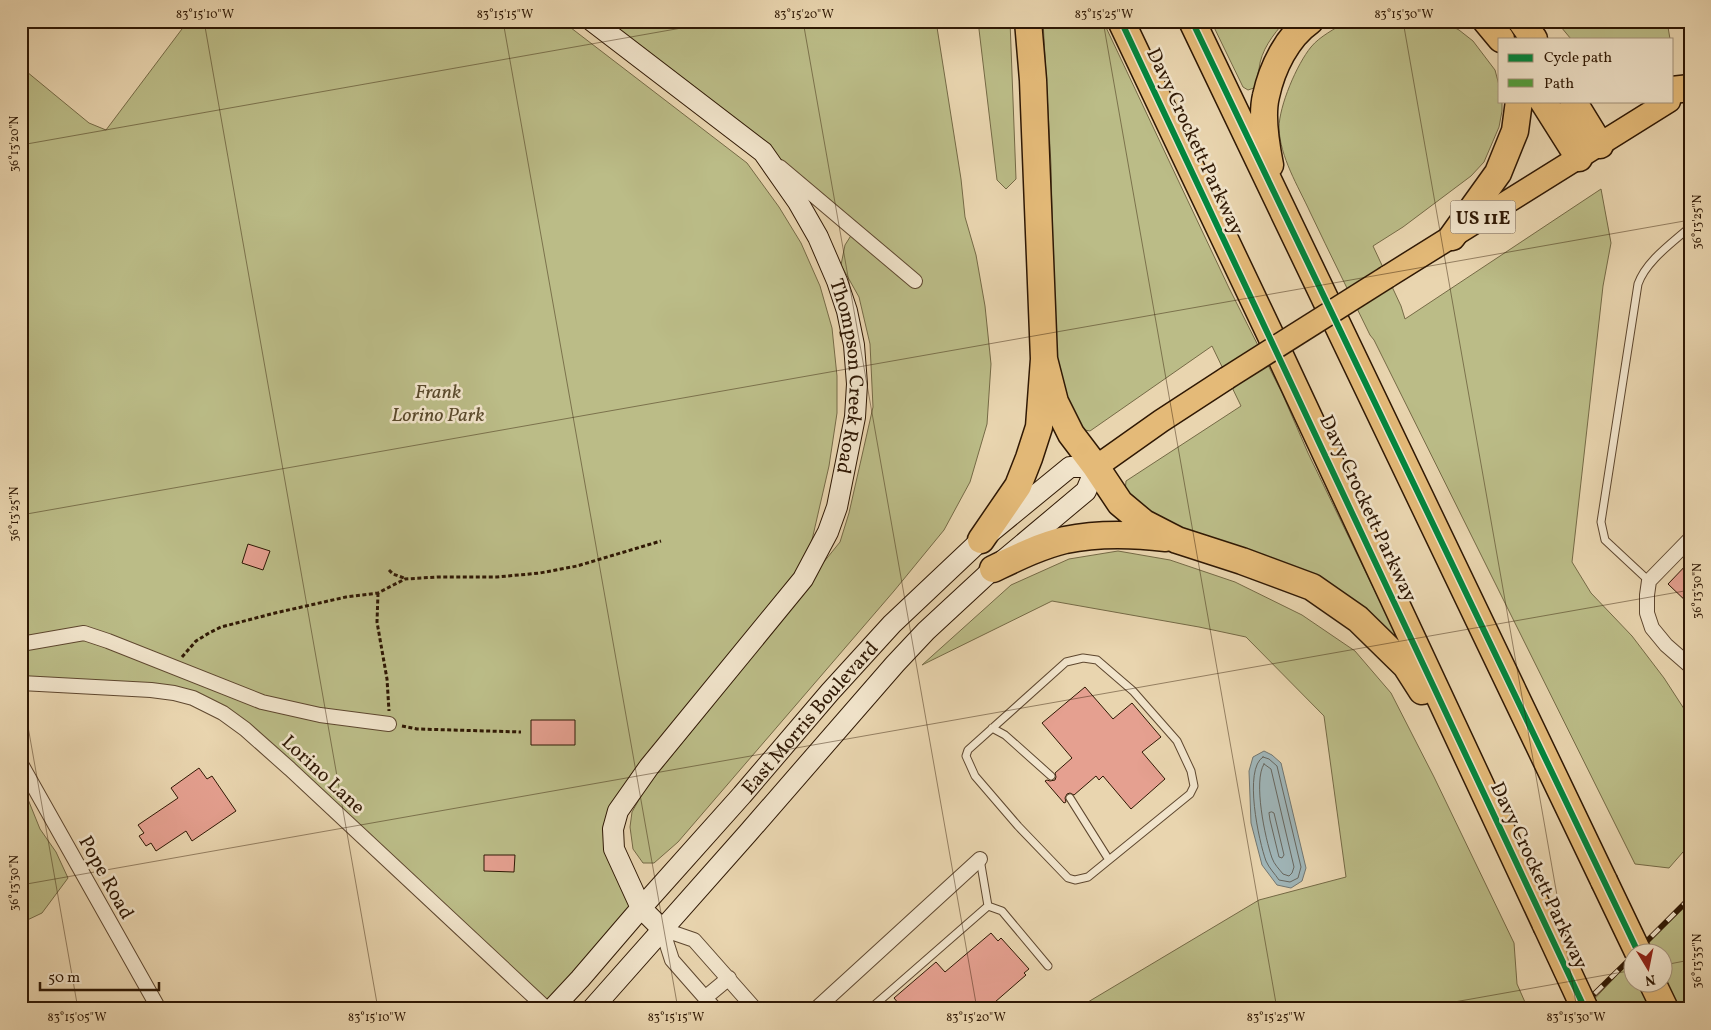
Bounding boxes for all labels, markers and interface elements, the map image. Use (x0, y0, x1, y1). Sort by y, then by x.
text: 83°15'10"W (176, 7, 234, 23)
text: 83°15'15"W (477, 7, 533, 23)
text: 83°15'20"W (774, 7, 834, 23)
text: 83°15'25"W (1075, 7, 1133, 23)
text: 83°15'30"W (1374, 7, 1434, 23)
legend (1498, 38, 1674, 102)
street label: Davy Crockett Parkway (1138, 44, 1250, 240)
text: Cycle path (1544, 48, 1612, 69)
text: Path (1544, 74, 1574, 95)
text: 36°13'20"N (7, 116, 23, 172)
text: 36°13'25"N (1690, 194, 1706, 250)
road number: US 11E (1450, 200, 1516, 233)
street label: Thompson Creek Road (821, 275, 869, 476)
park label: Frank Lorino Park (391, 379, 485, 430)
street label: Davy Crockett Parkway (1311, 411, 1423, 607)
text: 36°13'25"N (7, 486, 23, 542)
text: 36°13'30"N (1690, 563, 1706, 619)
street label: East Morris Boulevard (736, 636, 886, 802)
street label: Lorino Lane (275, 729, 371, 822)
street label: Davy Crockett Parkway (1482, 778, 1594, 974)
street label: Pope Road (71, 831, 140, 925)
text: 36°13'30"N (7, 855, 23, 911)
text: 36°13'35"N (1690, 933, 1706, 988)
north arrow (1624, 942, 1674, 992)
scale bar (40, 960, 159, 992)
text: 50 m (48, 968, 80, 989)
text: N (1643, 969, 1657, 990)
text: 83°15'05"W (48, 1010, 106, 1026)
text: 83°15'10"W (348, 1010, 406, 1026)
text: 83°15'15"W (648, 1010, 704, 1026)
text: 83°15'20"W (946, 1010, 1006, 1026)
text: 83°15'25"W (1247, 1010, 1305, 1026)
text: 83°15'30"W (1546, 1010, 1606, 1026)

